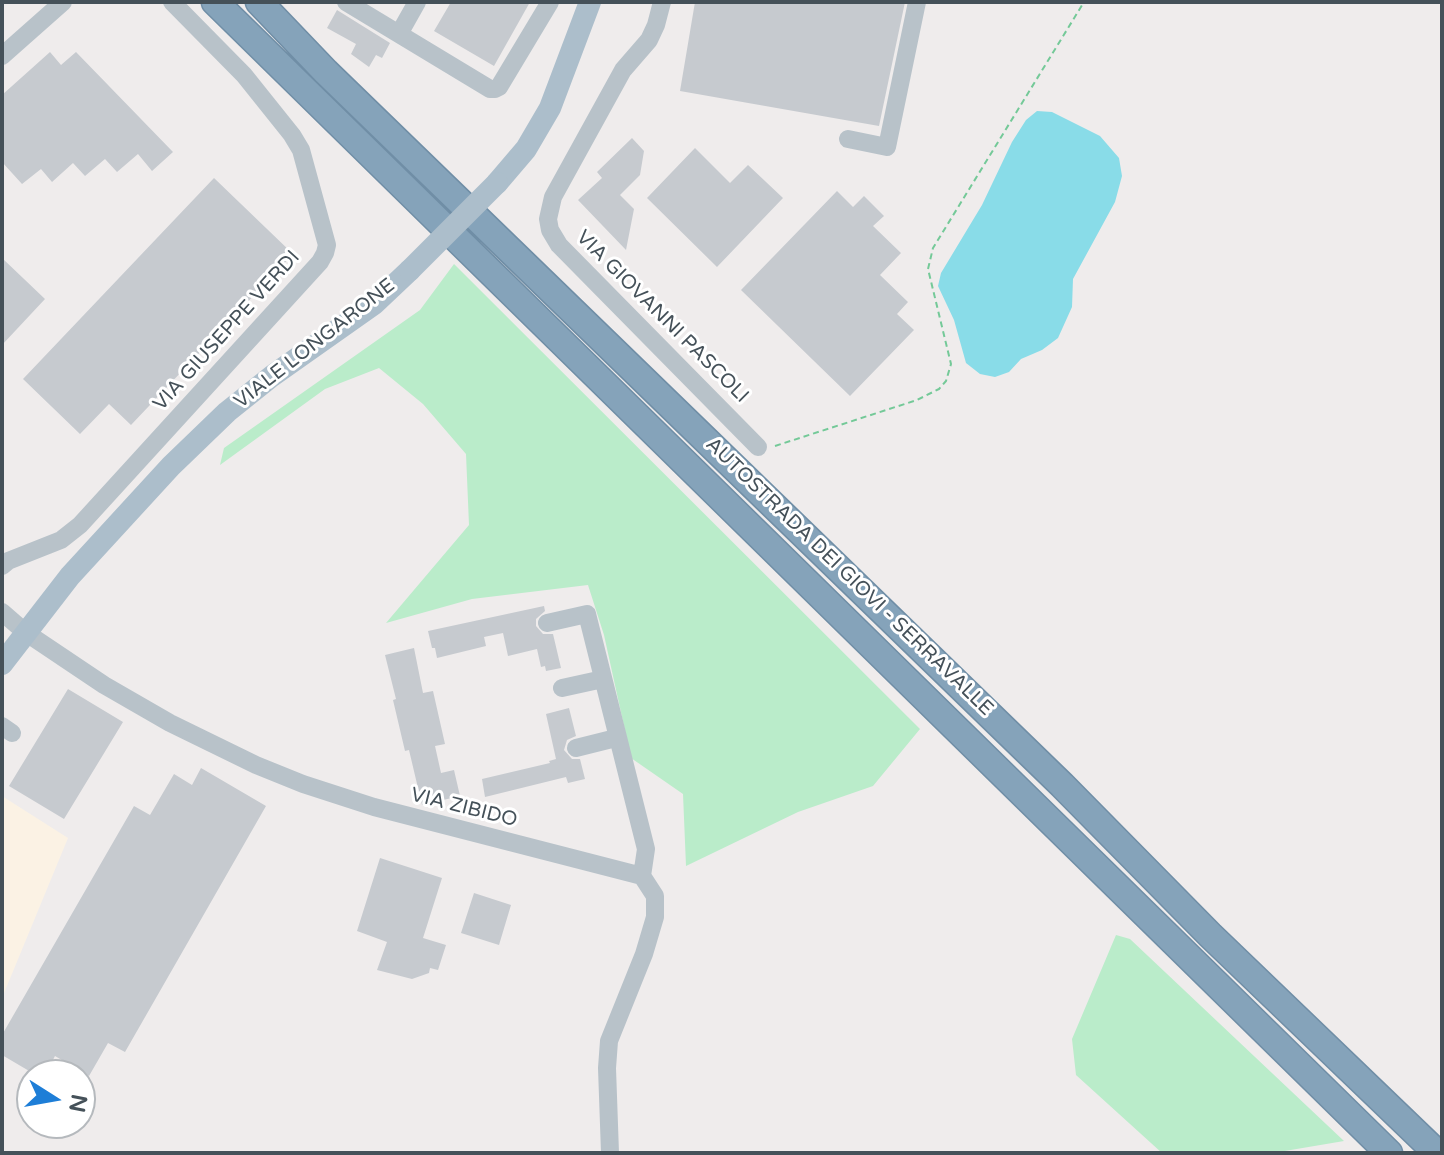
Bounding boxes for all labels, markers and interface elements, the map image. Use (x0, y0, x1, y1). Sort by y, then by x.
street label: VIA GIOVANNI PASCOLI (571, 226, 753, 408)
street label: VIA GIUSEPPE VERDI (149, 246, 305, 416)
street label: VIALE LONGARONE (230, 274, 400, 414)
street label: AUTOSTRADA DEI GIOVI - SERRAVALLE (700, 433, 998, 721)
street label: VIA ZIBIDO (408, 783, 520, 833)
north arrow (16, 1059, 96, 1139)
text: N (63, 1092, 92, 1114)

